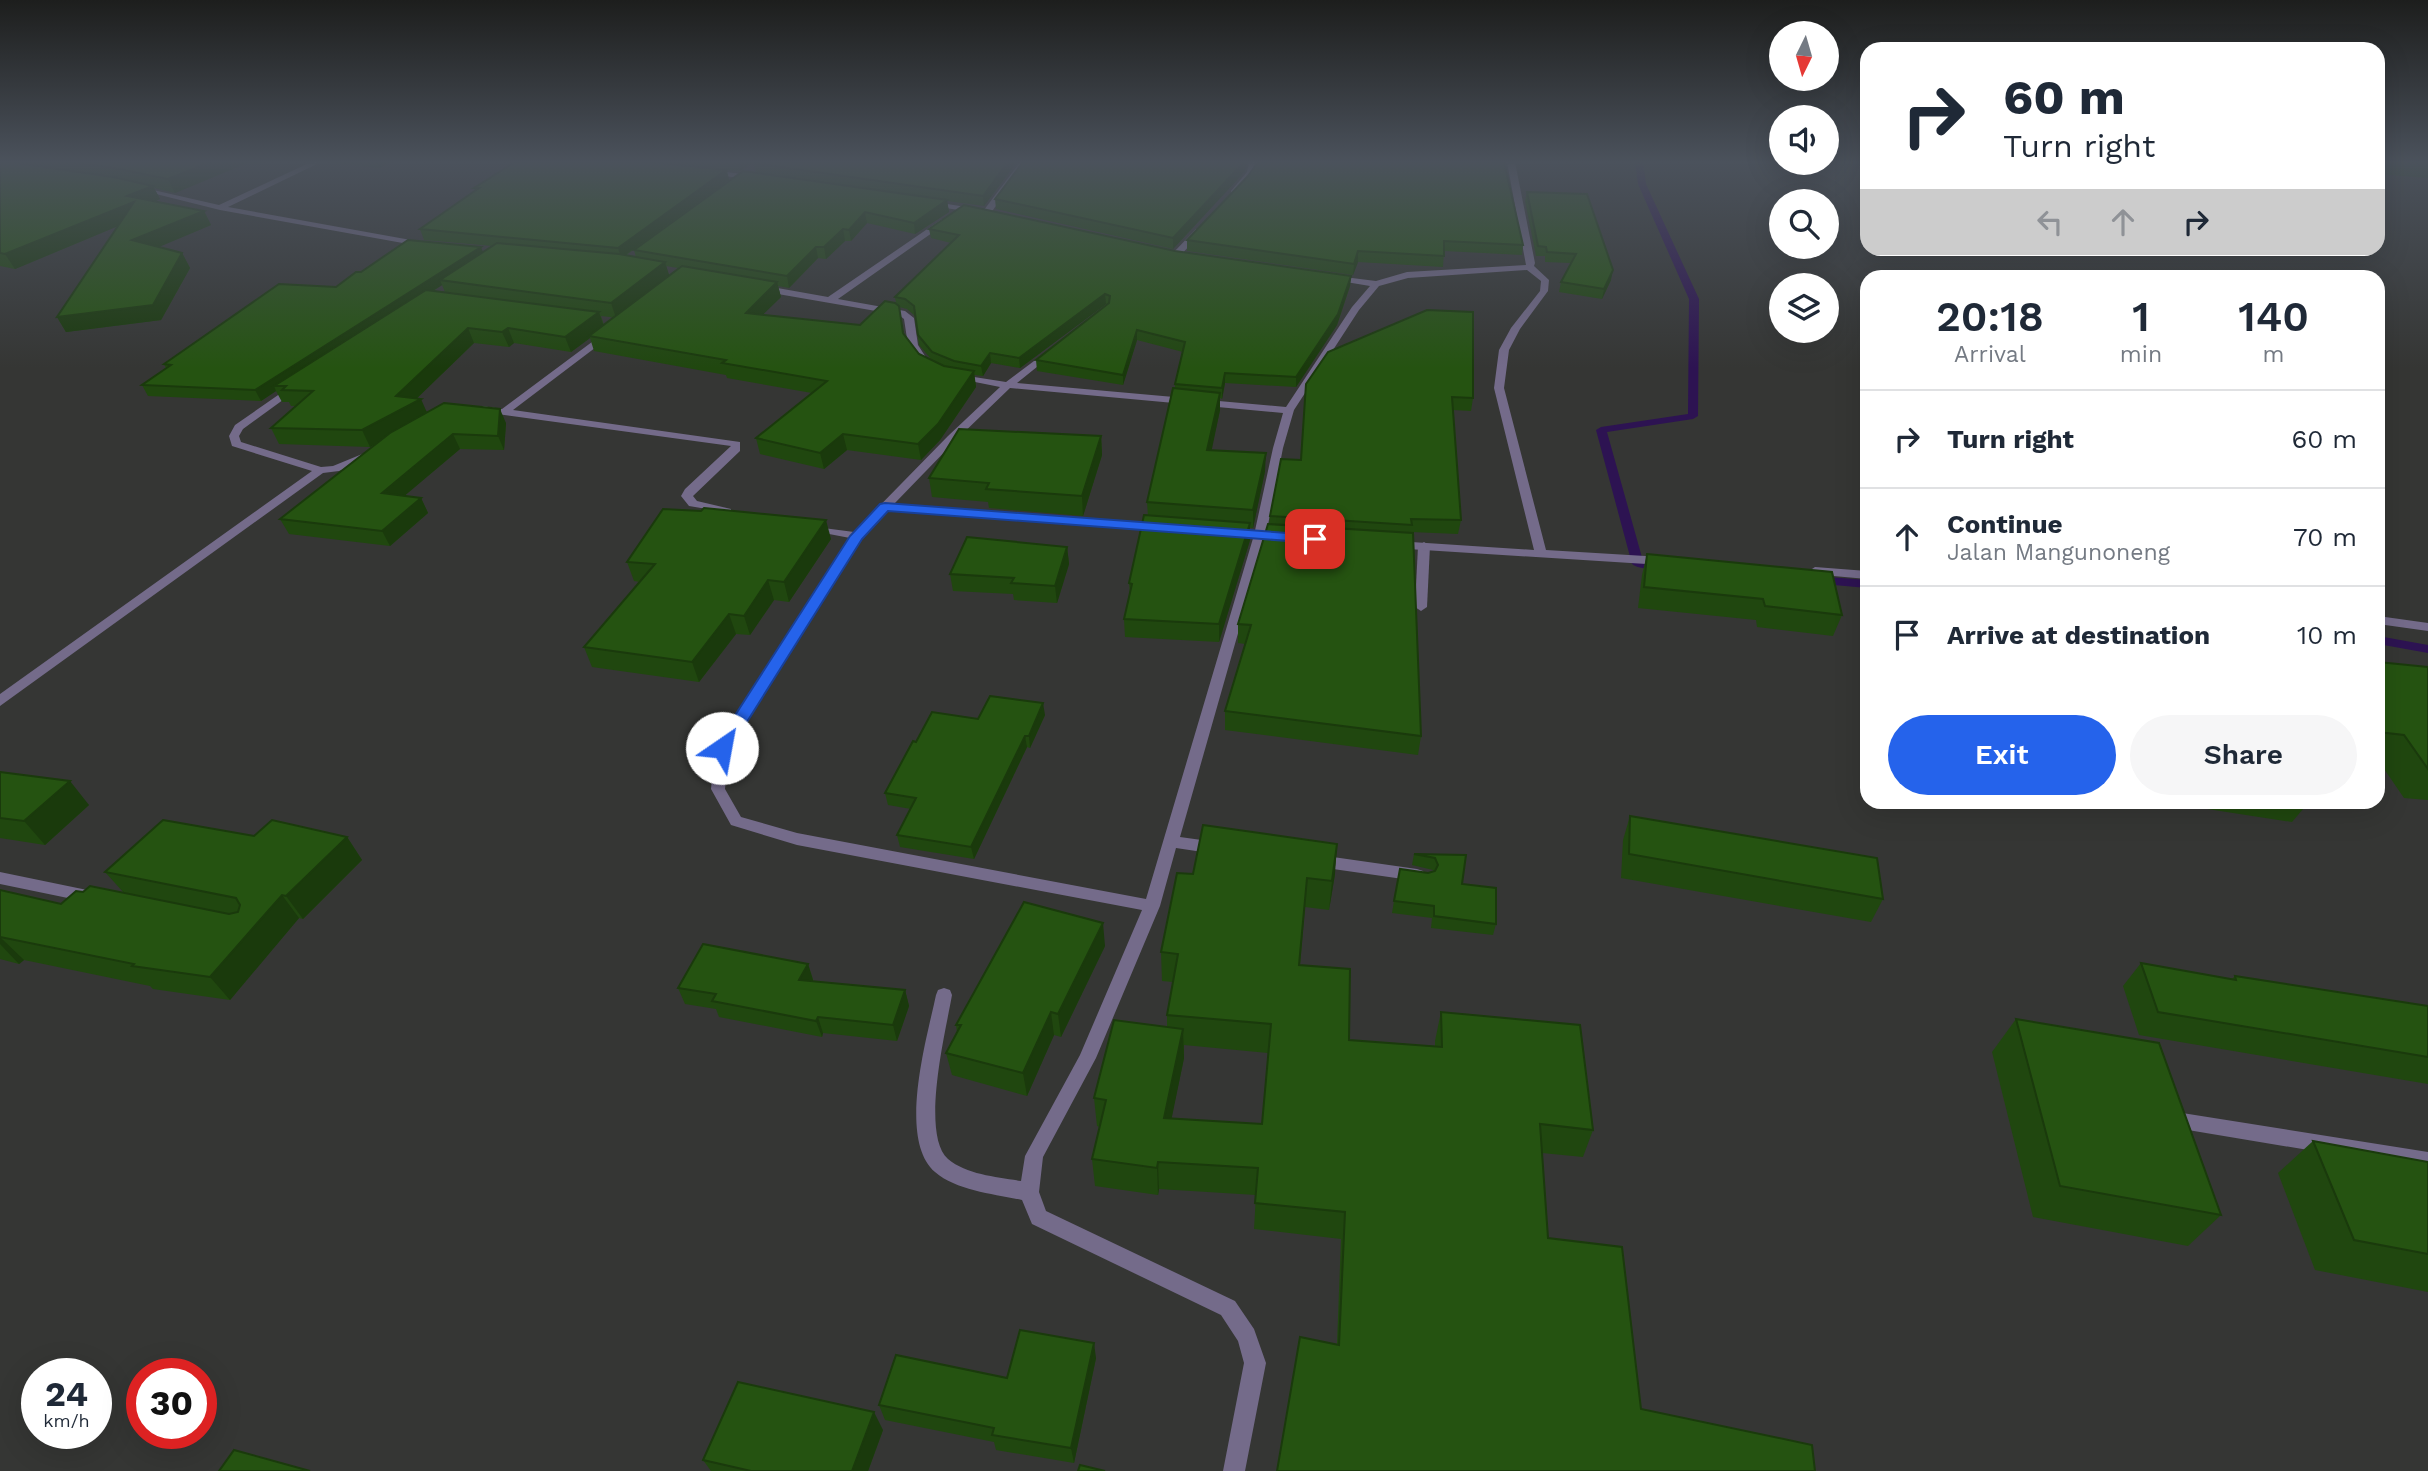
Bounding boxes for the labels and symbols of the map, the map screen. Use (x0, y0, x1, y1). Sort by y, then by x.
north arrow (1769, 21, 1839, 91)
pin (1285, 509, 1345, 569)
position arrow (685, 711, 759, 785)
speed limit sign: 30 (126, 1358, 217, 1449)

